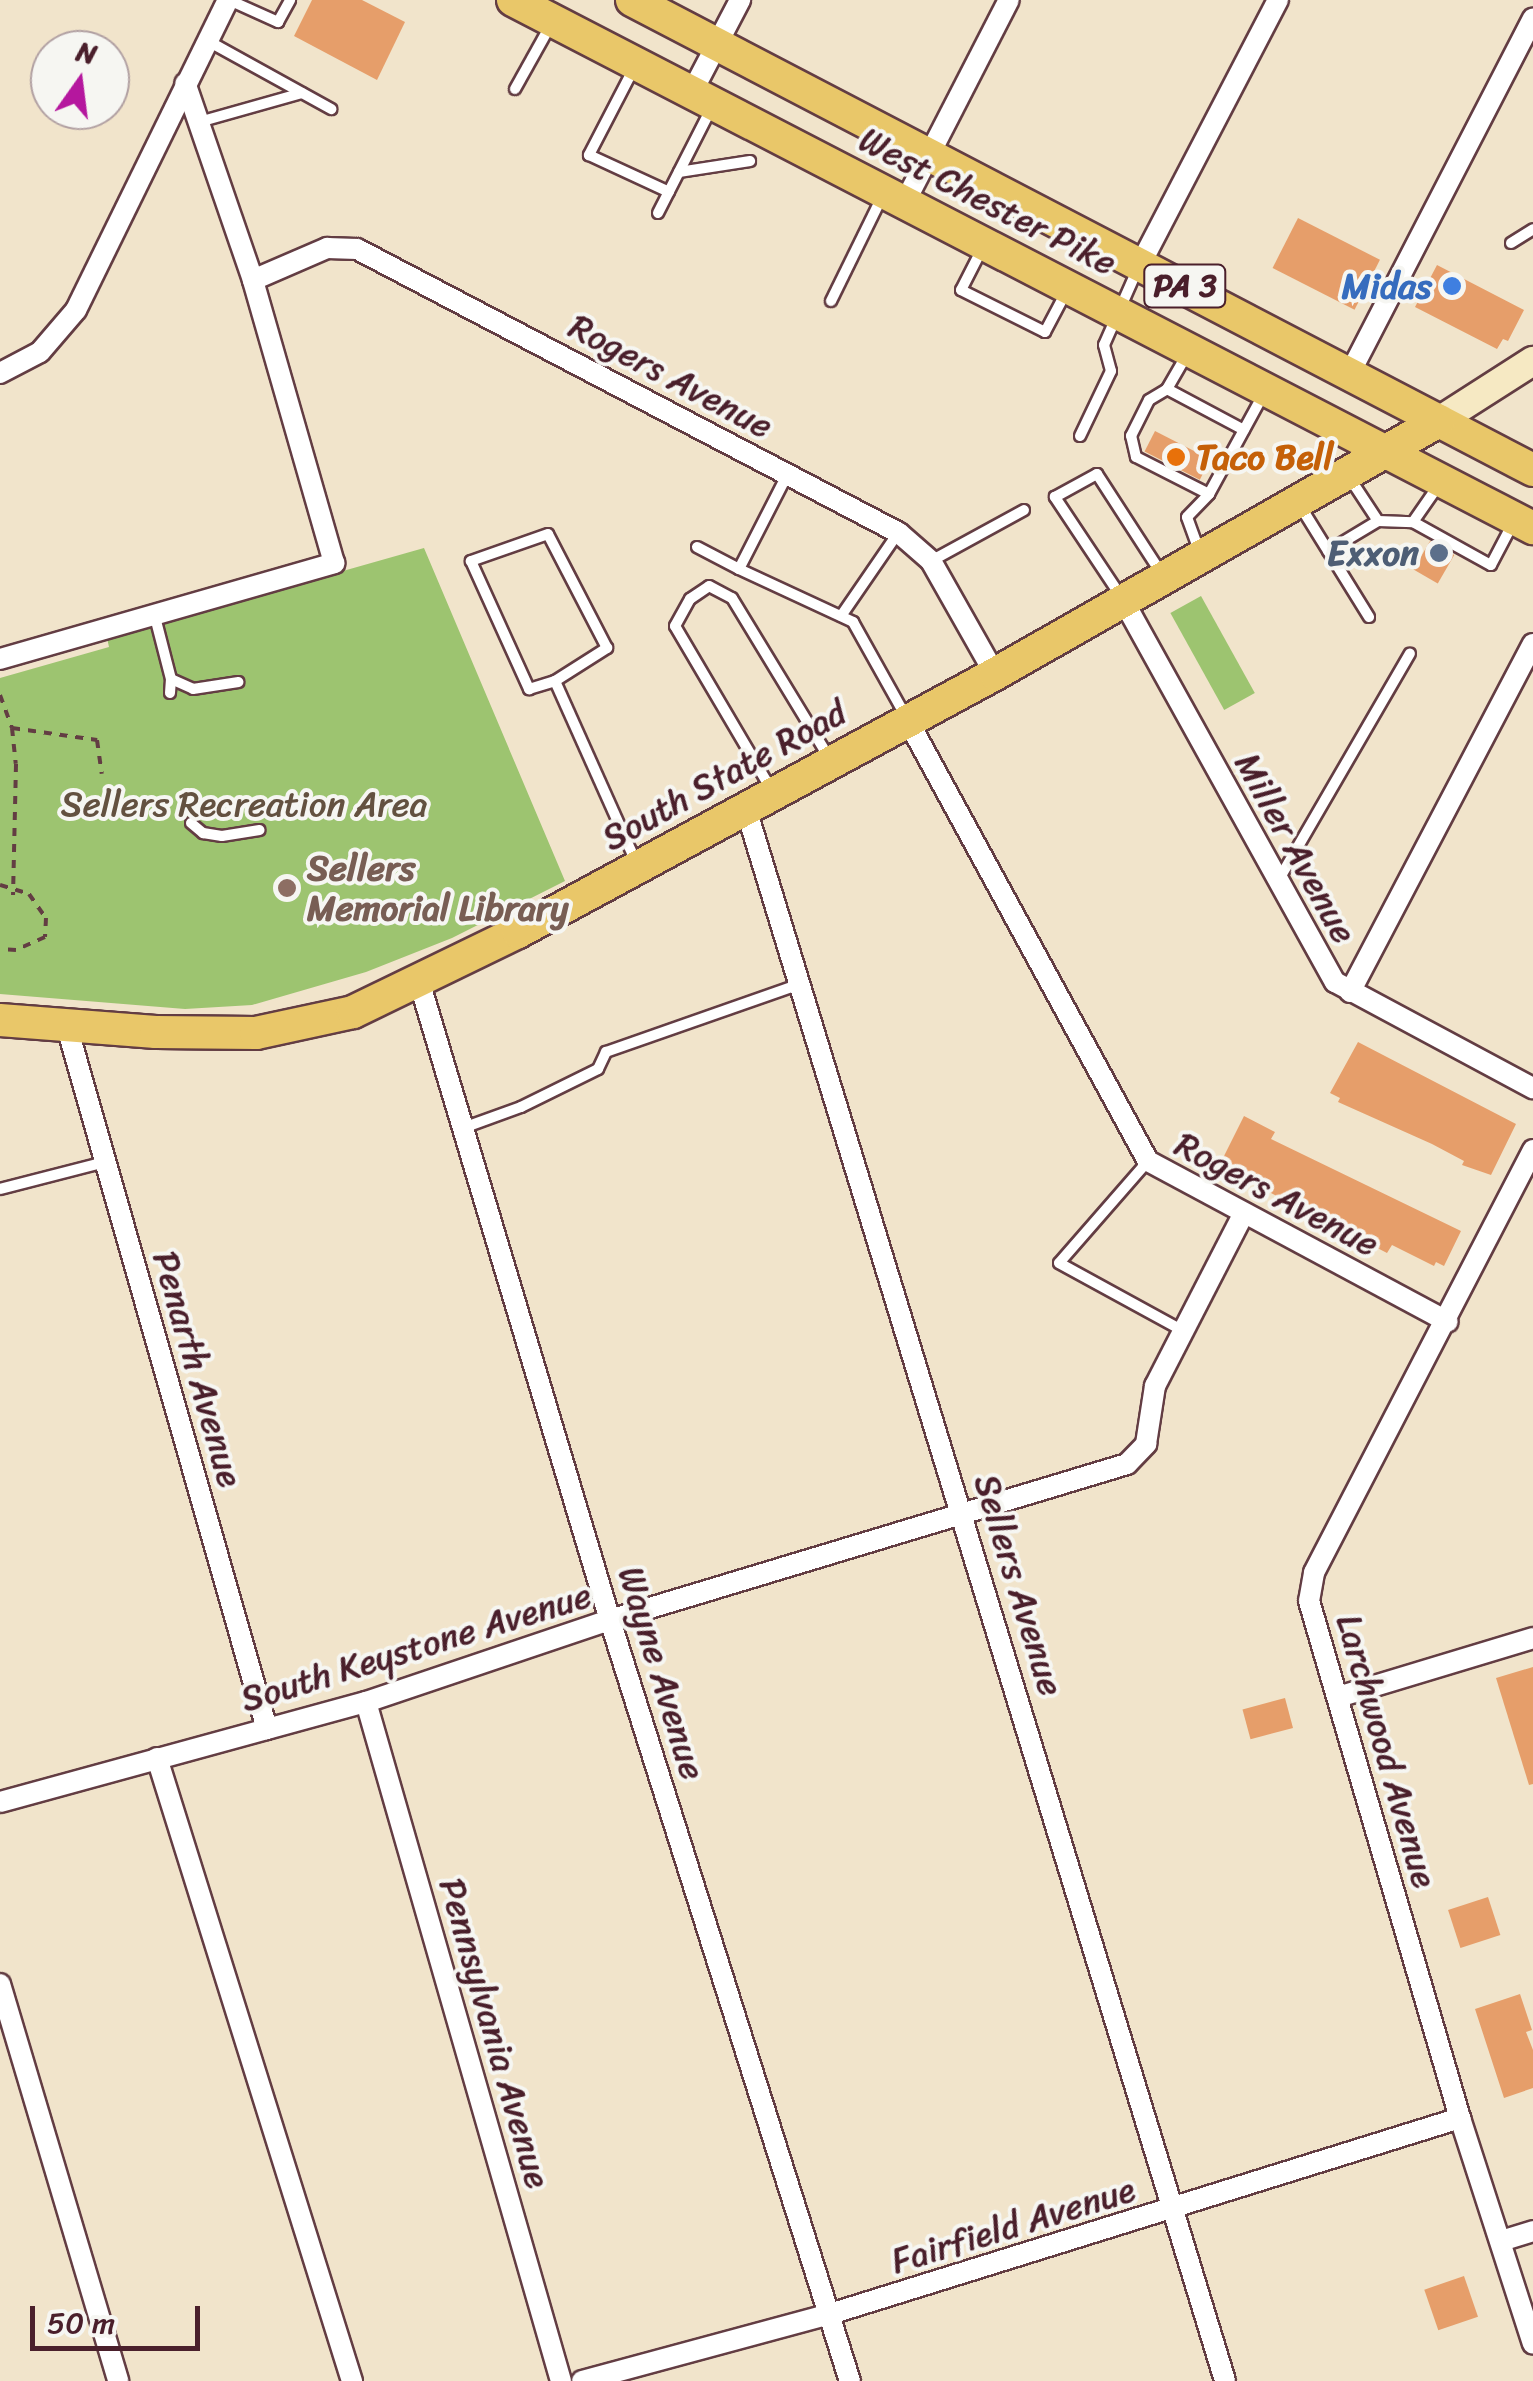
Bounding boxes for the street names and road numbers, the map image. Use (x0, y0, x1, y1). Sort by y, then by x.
street label: West Chester Pike (852, 118, 1124, 284)
road number: PA 3 (1142, 259, 1228, 313)
street label: Rogers Avenue (562, 305, 780, 447)
street label: South State Road (594, 690, 854, 860)
street label: Miller Avenue (1226, 745, 1366, 951)
street label: Rogers Avenue (1168, 1123, 1386, 1265)
street label: Penarth Avenue (144, 1246, 252, 1492)
street label: Sellers Avenue (965, 1469, 1073, 1701)
street label: Wayne Avenue (610, 1561, 714, 1785)
street label: South Keystone Avenue (236, 1574, 596, 1720)
street label: Larchwood Avenue (1328, 1609, 1446, 1893)
street label: Pennsylvania Avenue (431, 1873, 559, 2193)
street label: Fairfield Avenue (886, 2168, 1140, 2282)

